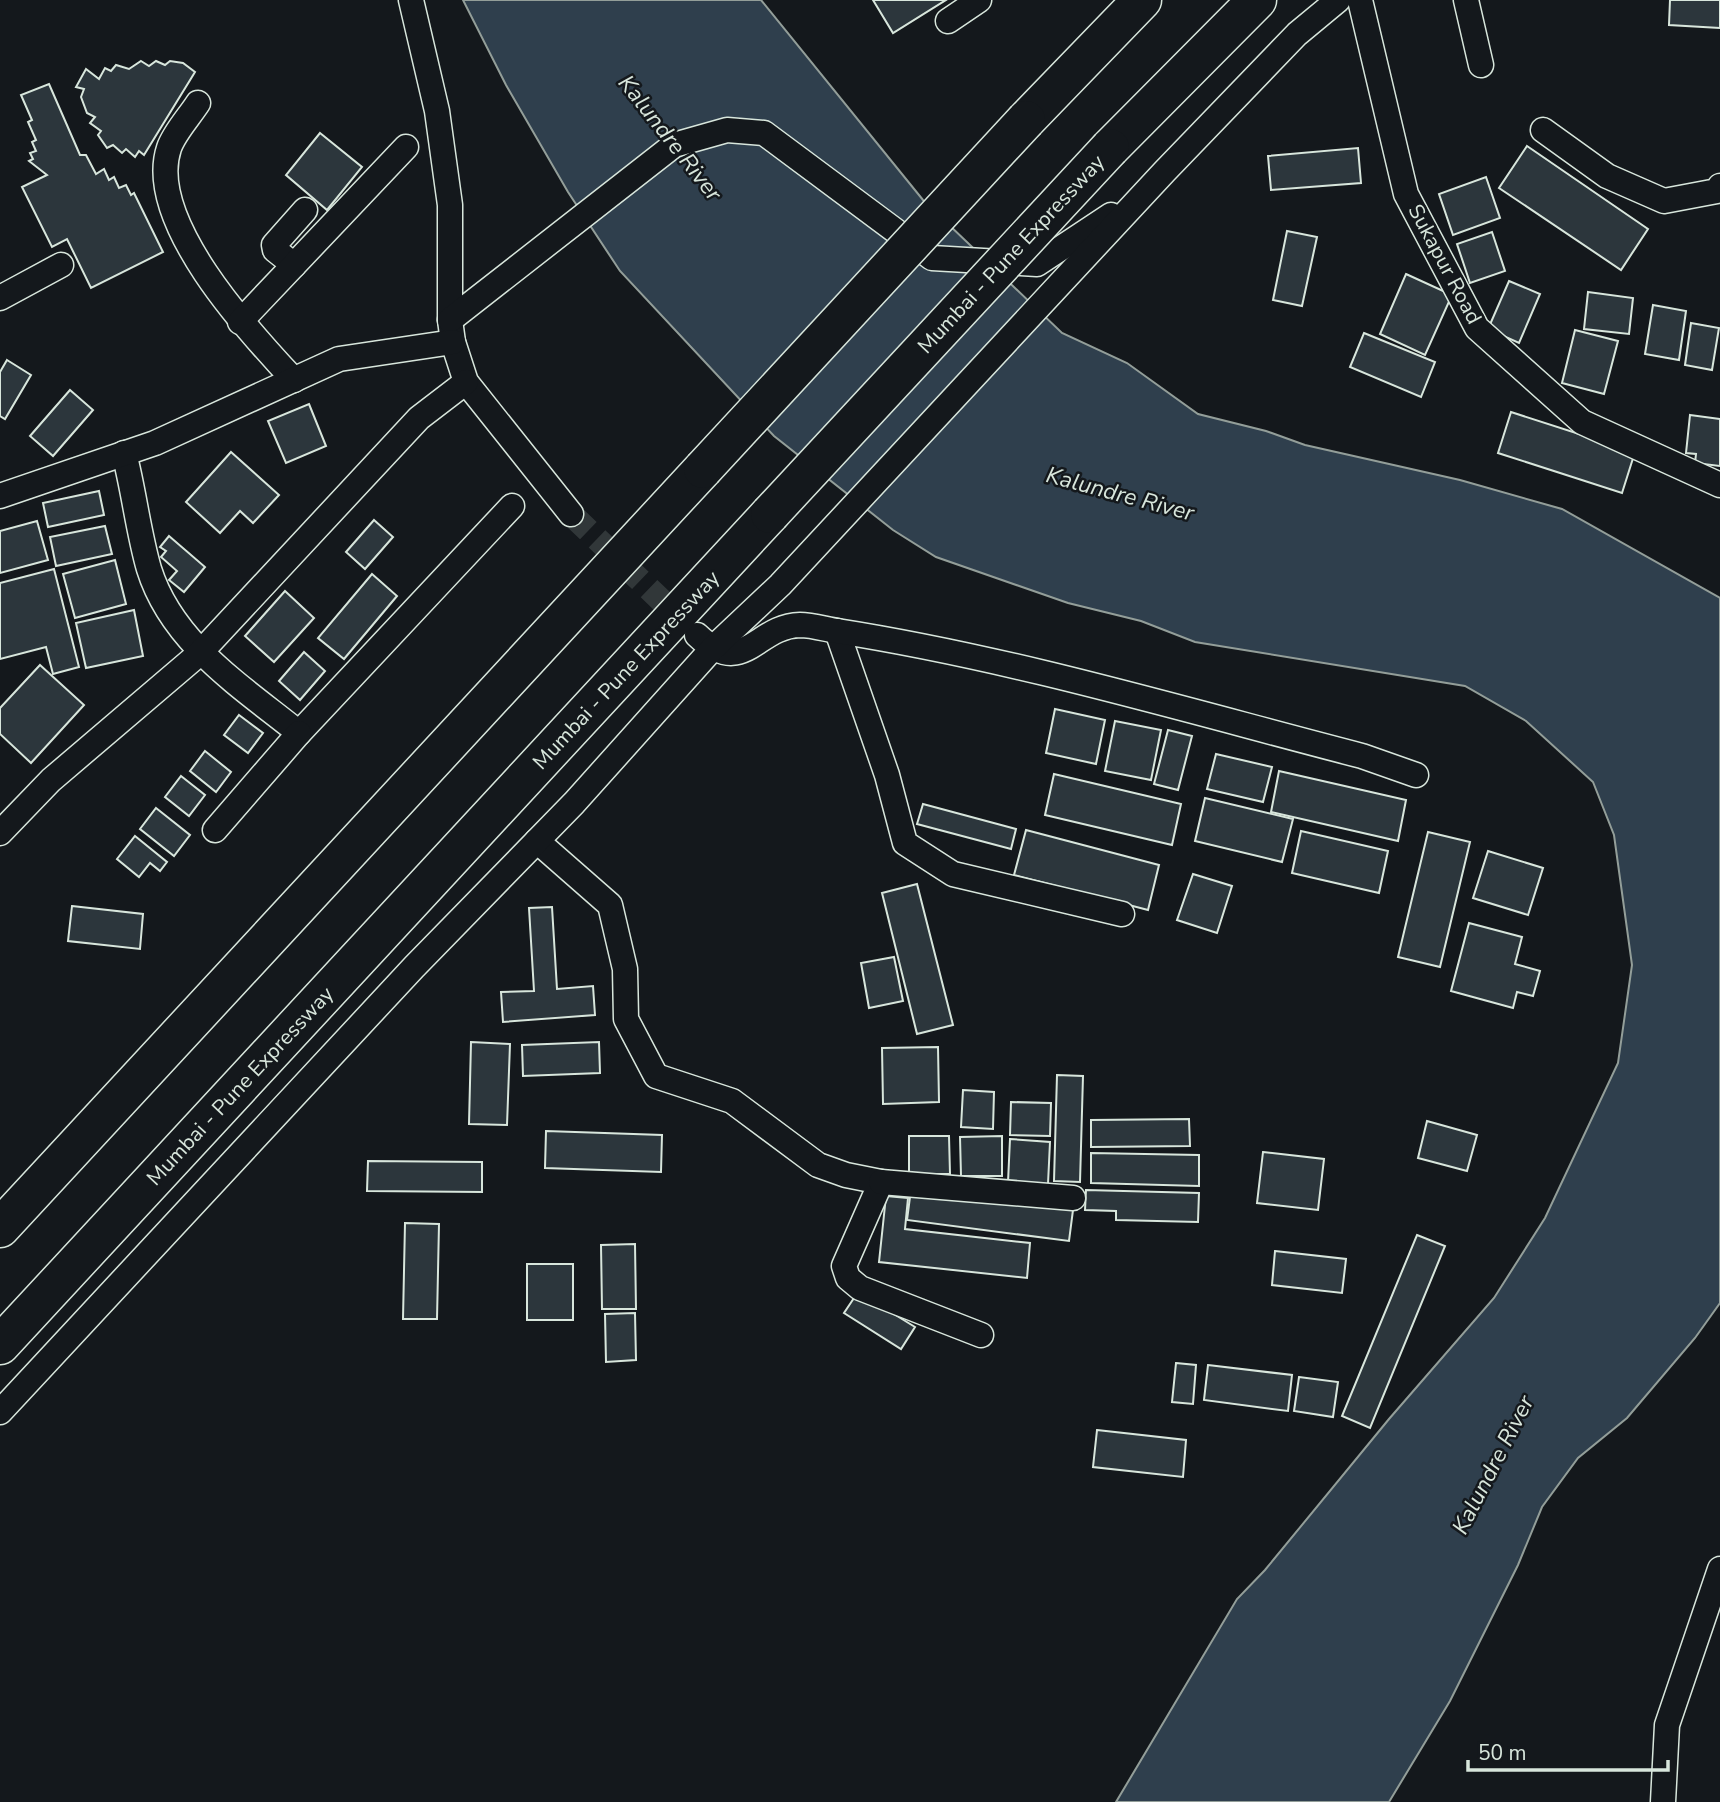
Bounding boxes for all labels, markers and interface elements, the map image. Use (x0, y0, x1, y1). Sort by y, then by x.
water label: Kalundre River (611, 69, 729, 208)
street label: Mumbai - Pune Expressway (911, 148, 1111, 360)
street label: Sukapur Road (1402, 199, 1488, 329)
water label: Kalundre River (1043, 459, 1198, 529)
street label: Mumbai - Pune Expressway (526, 564, 726, 776)
street label: Mumbai - Pune Expressway (140, 980, 340, 1192)
water label: Kalundre River (1445, 1390, 1542, 1540)
scale bar (1468, 1728, 1668, 1772)
text: 50 m (1478, 1739, 1527, 1767)

